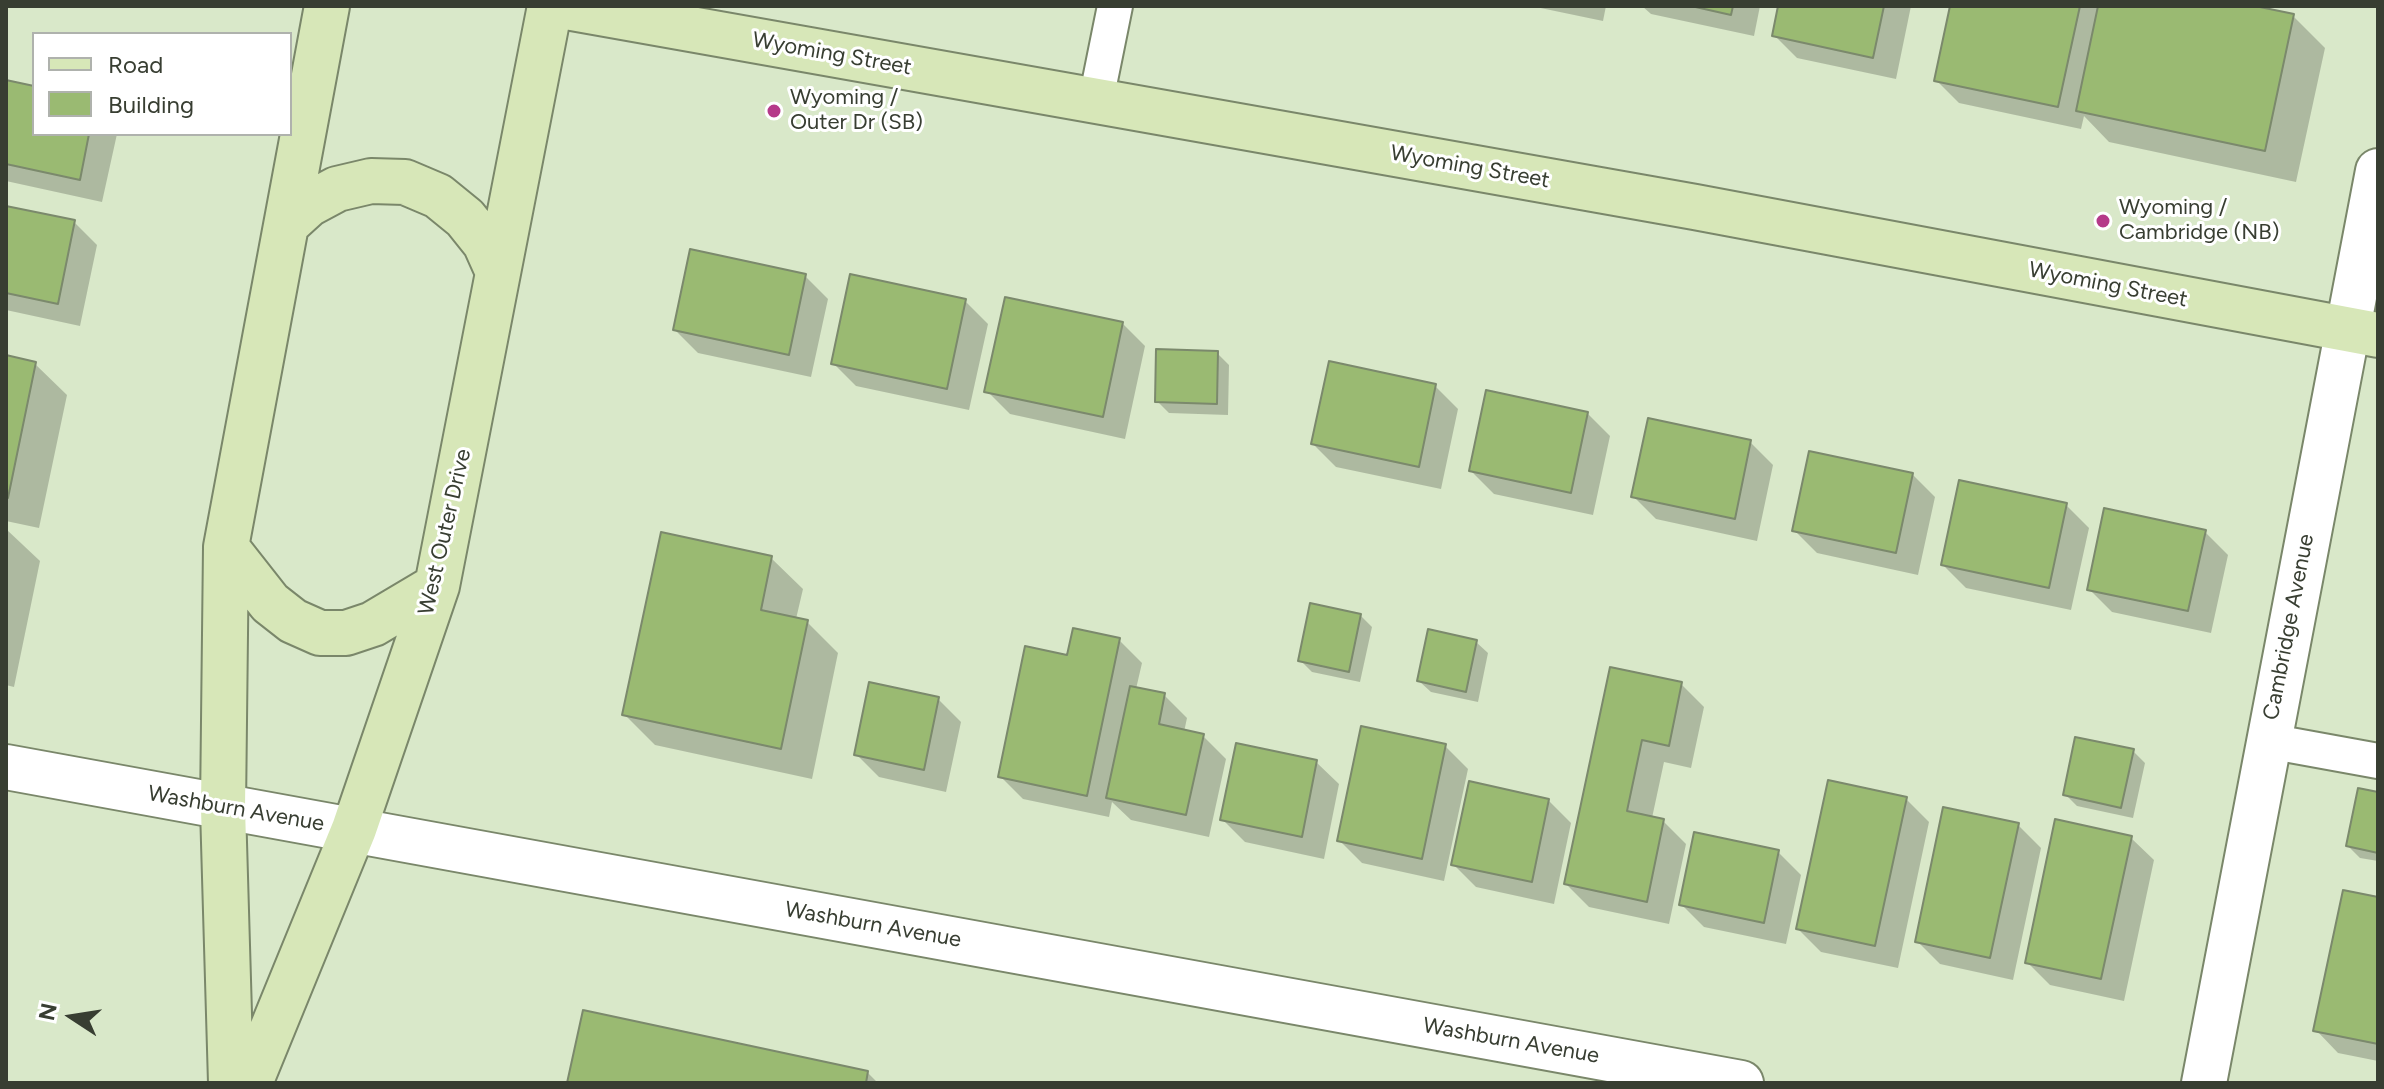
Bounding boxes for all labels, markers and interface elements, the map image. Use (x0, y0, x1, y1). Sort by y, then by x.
street label: Wyoming Street (750, 27, 914, 81)
legend (32, 32, 292, 136)
text: Road (108, 50, 163, 79)
place label: Wyoming / Outer Dr (SB) (790, 85, 923, 136)
text: Building (108, 90, 194, 119)
marker: Wyoming / Outer Dr (SB) (765, 102, 783, 120)
street label: Wyoming Street (1388, 140, 1552, 194)
place label: Wyoming / Cambridge (NB) (2119, 195, 2279, 246)
marker: Wyoming / Cambridge (NB) (2094, 212, 2112, 230)
street label: Wyoming Street (2026, 257, 2190, 313)
street label: West Outer Drive (413, 446, 477, 618)
street label: Cambridge Avenue (2258, 532, 2320, 722)
street label: Washburn Avenue (146, 780, 326, 838)
street label: Washburn Avenue (783, 896, 963, 954)
north arrow (32, 977, 112, 1057)
text: N (33, 1001, 63, 1023)
street label: Washburn Avenue (1421, 1012, 1601, 1070)

